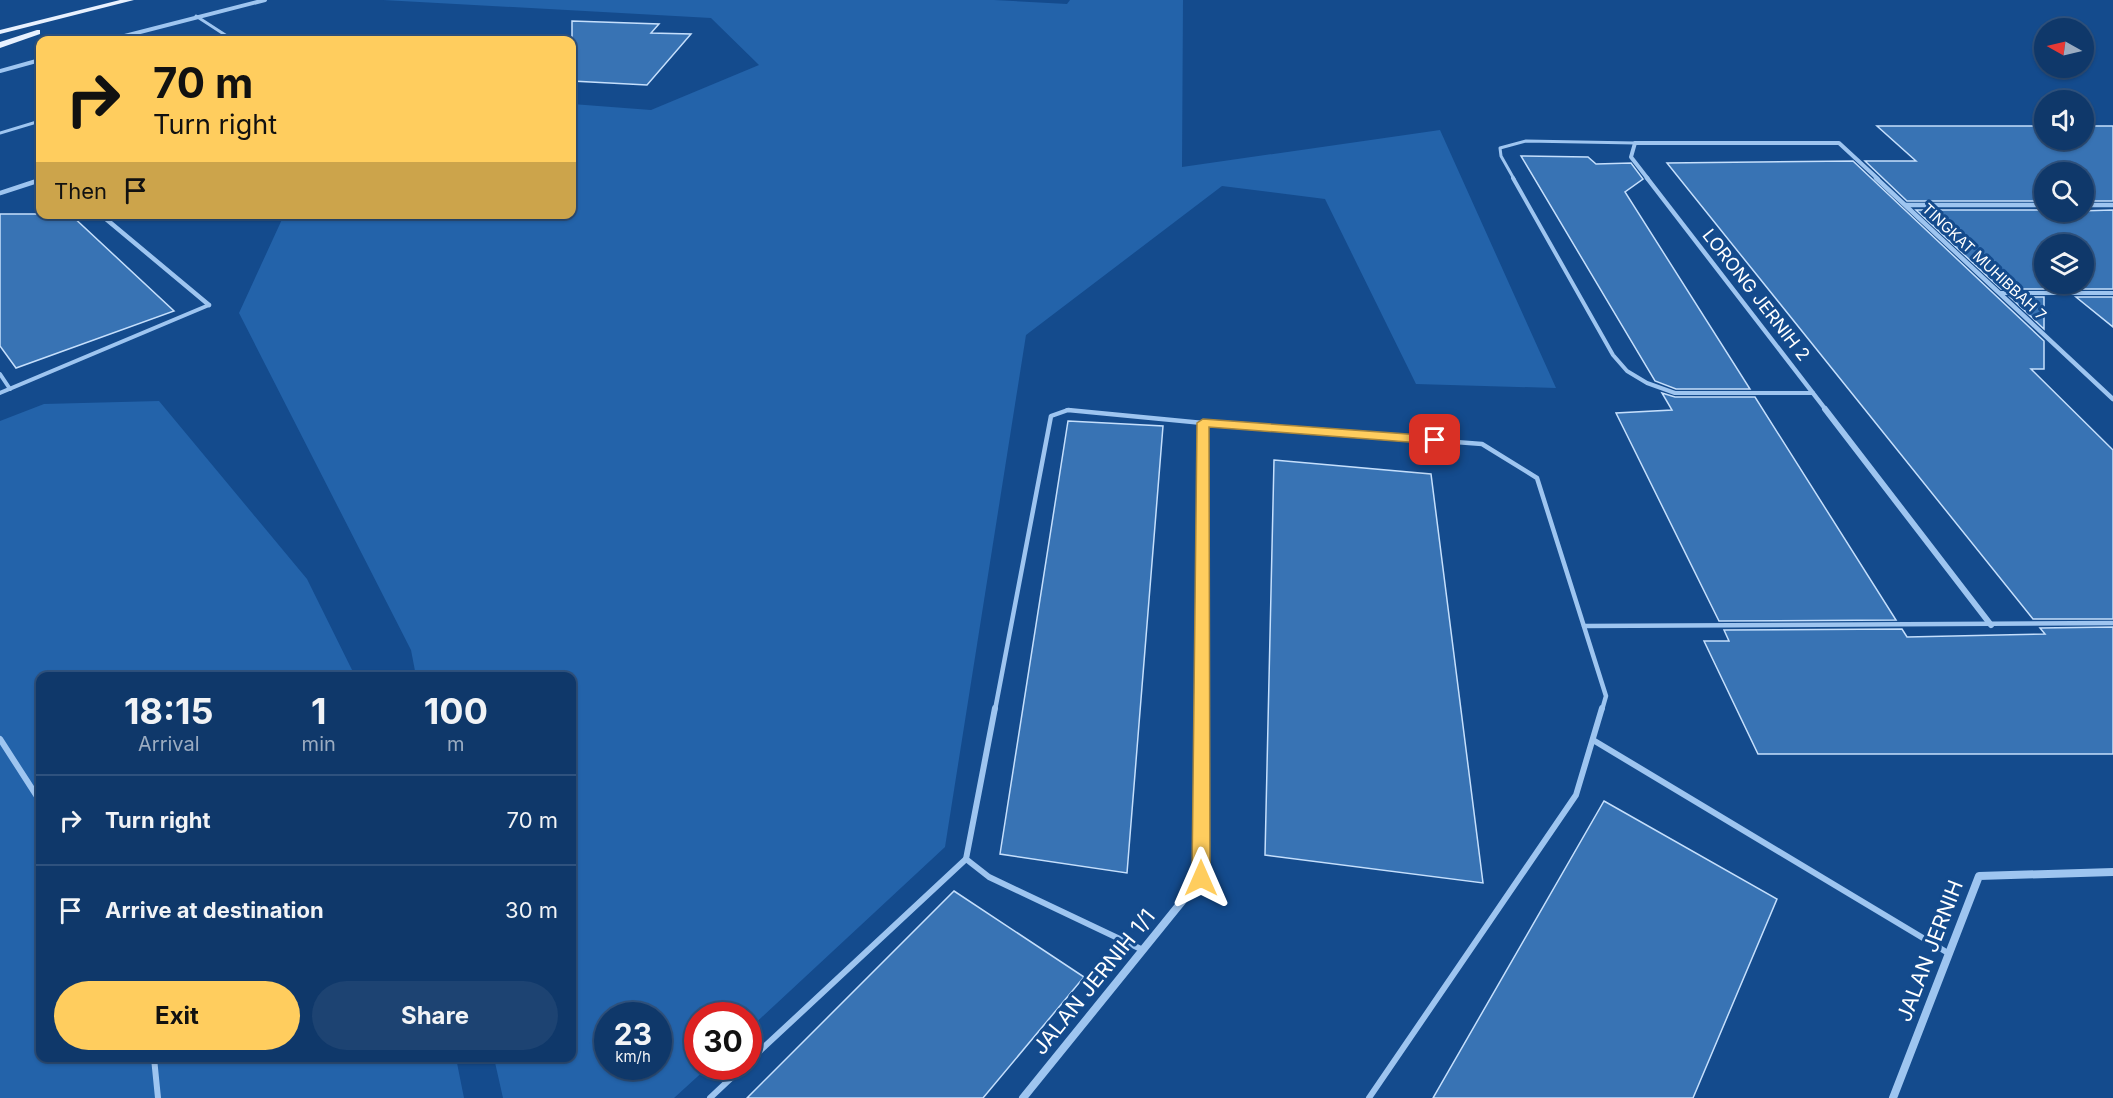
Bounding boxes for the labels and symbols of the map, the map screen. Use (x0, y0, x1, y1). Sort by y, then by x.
north arrow (2034, 18, 2094, 78)
street label: TINGKAT MUHIBBAH 7 (1918, 199, 2050, 324)
street label: LORONG JERNIH 2 (1698, 225, 1814, 365)
pin (1409, 414, 1460, 465)
position arrow (1169, 846, 1233, 910)
street label: JALAN JERNIH (1891, 877, 1968, 1025)
street label: JALAN JERNIH 1/1 (1027, 904, 1160, 1059)
speed limit sign: 30 (684, 1002, 762, 1080)

